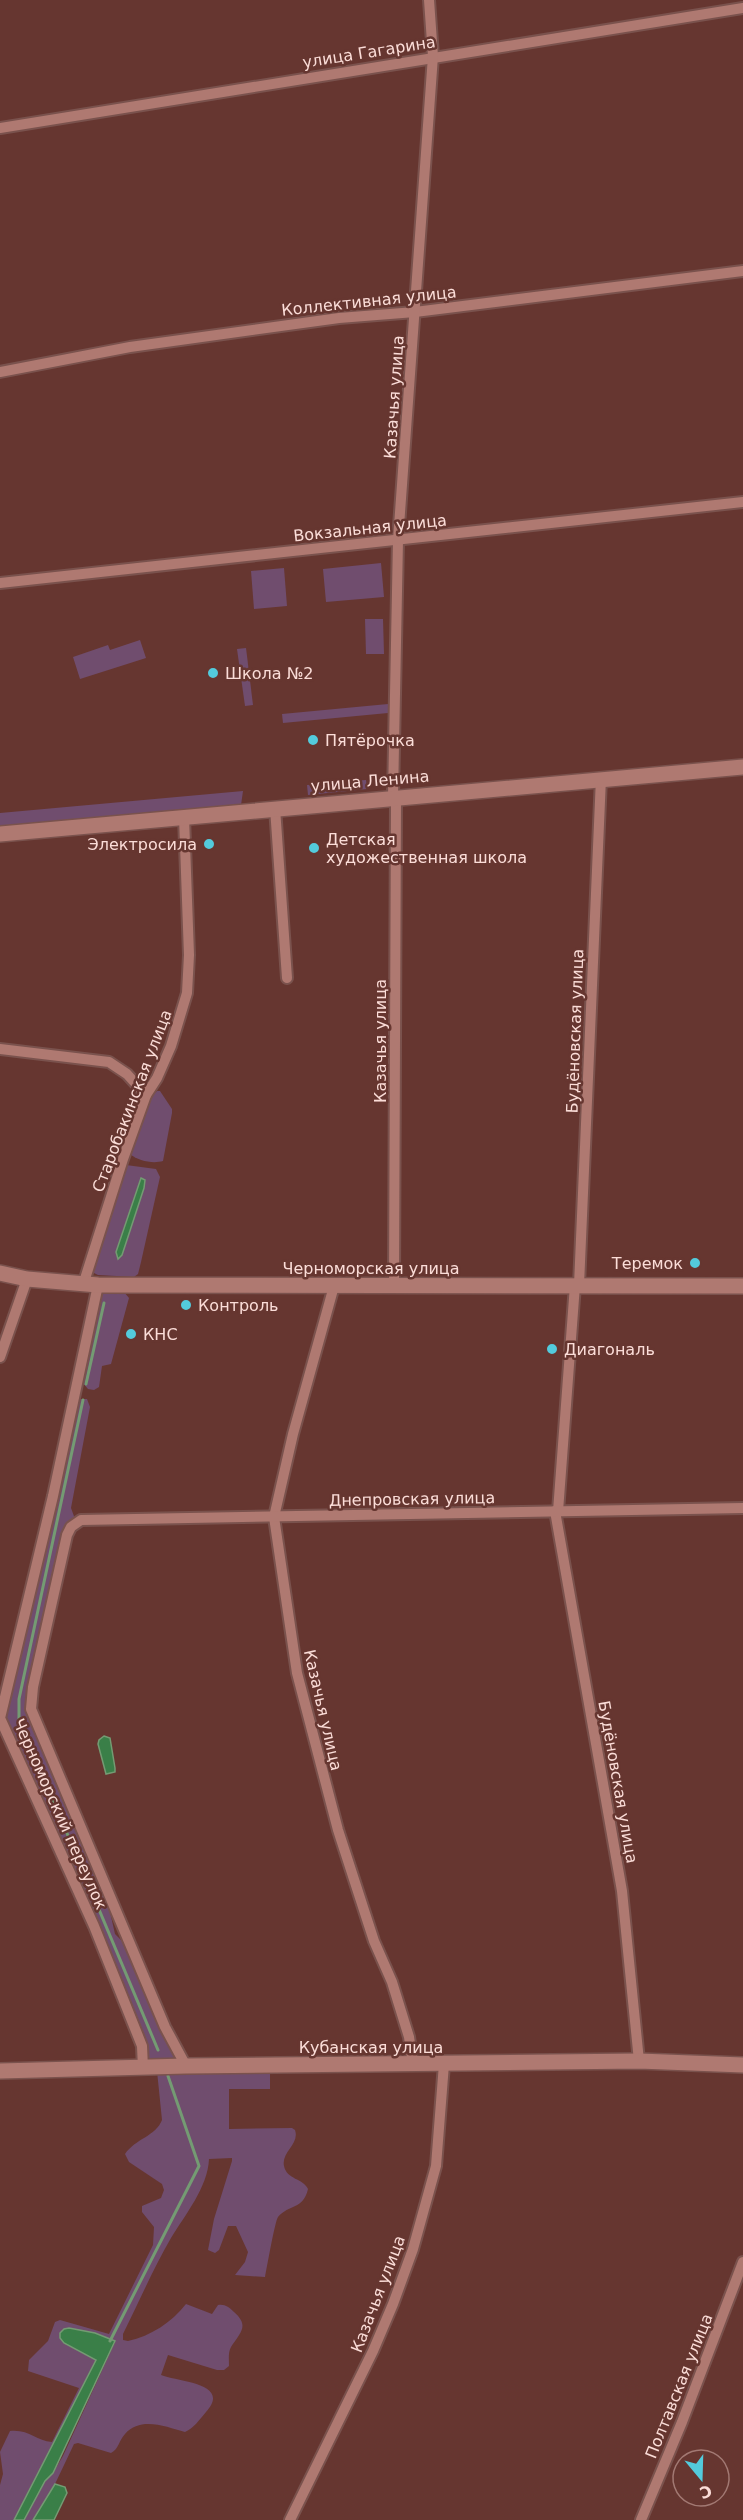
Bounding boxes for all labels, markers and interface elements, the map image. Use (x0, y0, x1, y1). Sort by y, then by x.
street label: улица Гагарина (301, 32, 437, 72)
street label: Коллективная улица (280, 282, 458, 320)
street label: Казачья улица (380, 335, 408, 459)
street label: Вокзальная улица (292, 510, 448, 546)
place label: Школа №2 (225, 664, 314, 683)
marker: Школа №2 (206, 666, 220, 680)
place label: Пятёрочка (325, 731, 415, 750)
marker: Пятёрочка (306, 733, 320, 747)
street label: улица Ленина (310, 766, 430, 796)
place label: Детская художественная школа (326, 830, 527, 867)
place label: Электросила (88, 835, 197, 854)
marker: Электросила (202, 837, 216, 851)
marker: Детская художественная школа (307, 841, 321, 855)
street label: Будёновская улица (563, 948, 587, 1114)
street label: Казачья улица (371, 979, 390, 1103)
street label: Старобакинская улица (88, 1007, 176, 1195)
place label: Теремок (611, 1254, 683, 1273)
marker: Теремок (688, 1256, 702, 1270)
street label: Черноморская улица (283, 1259, 460, 1278)
place label: Контроль (198, 1296, 279, 1315)
marker: Контроль (179, 1298, 193, 1312)
place label: КНС (143, 1325, 178, 1344)
marker: КНС (124, 1327, 138, 1341)
place label: Диагональ (564, 1340, 655, 1359)
marker: Диагональ (545, 1342, 559, 1356)
street label: Днепровская улица (329, 1488, 495, 1510)
street label: Казачья улица (300, 1648, 346, 1772)
street label: Будёновская улица (594, 1699, 642, 1865)
street label: Черноморский переулок (9, 1716, 111, 1913)
street label: Кубанская улица (299, 2038, 443, 2057)
street label: Казачья улица (347, 2233, 409, 2355)
street label: Полтавская улица (641, 2311, 717, 2461)
north arrow (671, 2448, 731, 2508)
text: С (697, 2481, 714, 2503)

